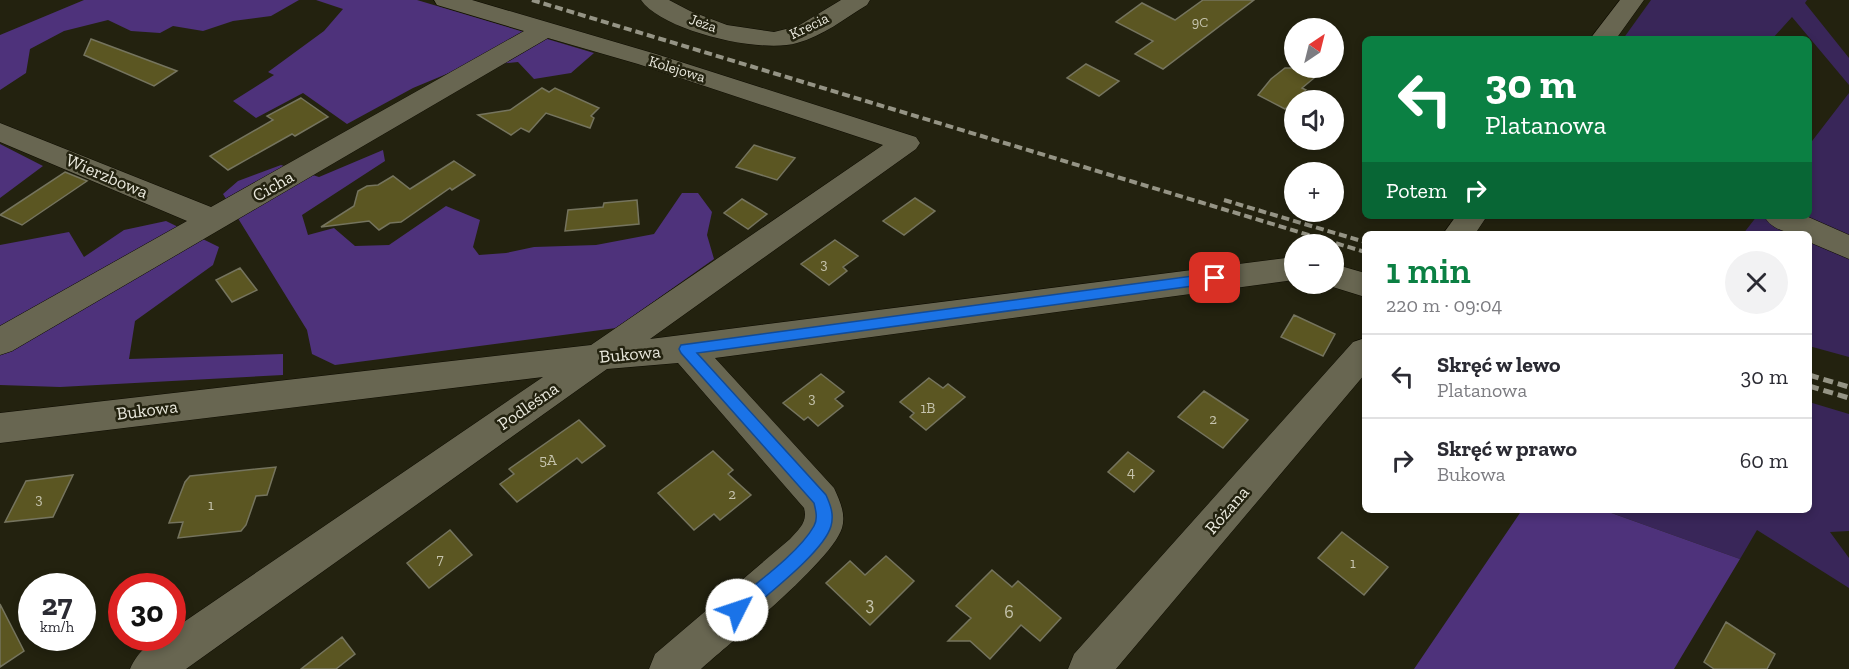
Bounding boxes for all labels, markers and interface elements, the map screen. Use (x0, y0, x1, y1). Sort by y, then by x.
street label: Krecia (786, 9, 832, 43)
street label: Jeża (687, 10, 719, 36)
house number: 9C (1192, 14, 1208, 31)
north arrow (1284, 18, 1344, 78)
map controls (1284, 18, 1344, 294)
street label: Kolejowa (647, 52, 707, 86)
text: 30 m (1485, 58, 1576, 109)
icon: left (1386, 60, 1464, 138)
button: sound (1284, 90, 1344, 150)
text: Platanowa (1485, 109, 1607, 141)
street label: Wierzbowa (63, 149, 152, 203)
button: + (1284, 162, 1344, 222)
street label: Cicha (249, 165, 298, 206)
icon: right (1459, 174, 1492, 207)
text: Potem (1386, 177, 1447, 204)
button: − (1284, 234, 1344, 294)
text: 1 min (1386, 249, 1471, 292)
button: close (1725, 251, 1788, 314)
pin (1189, 252, 1240, 303)
house number: 3 (820, 255, 828, 273)
icon: arrive (1198, 261, 1231, 294)
text: 220 m · 09:04 (1386, 293, 1502, 317)
street label: Bukowa (598, 340, 662, 368)
text: Skręć w lewo (1437, 351, 1561, 378)
icon: left (1386, 360, 1419, 393)
text: 30 m (1741, 363, 1788, 390)
street label: Podleśna (493, 377, 563, 435)
text: Platanowa (1437, 378, 1527, 402)
house number: 3 (808, 389, 816, 407)
street label: Bukowa (115, 395, 179, 425)
house number: 1B (921, 399, 935, 417)
house number: 2 (1209, 410, 1217, 428)
text: Skręć w prawo (1437, 435, 1577, 462)
icon: right (1386, 444, 1419, 477)
text: 60 m (1740, 447, 1788, 474)
house number: 5A (539, 451, 557, 469)
text: Bukowa (1437, 462, 1505, 486)
house number: 4 (1127, 463, 1135, 481)
street label: Różana (1200, 481, 1254, 538)
house number: 2 (728, 485, 736, 503)
house number: 3 (35, 490, 43, 508)
house number: 1 (208, 496, 214, 514)
house number: 7 (436, 550, 444, 568)
house number: 1 (1350, 554, 1356, 572)
speed limit sign: 30 (108, 573, 186, 651)
position arrow (705, 578, 769, 642)
text: 27 (42, 587, 72, 623)
house number: 3 (866, 593, 875, 615)
house number: 6 (1004, 601, 1014, 623)
text: km/h (40, 618, 74, 636)

